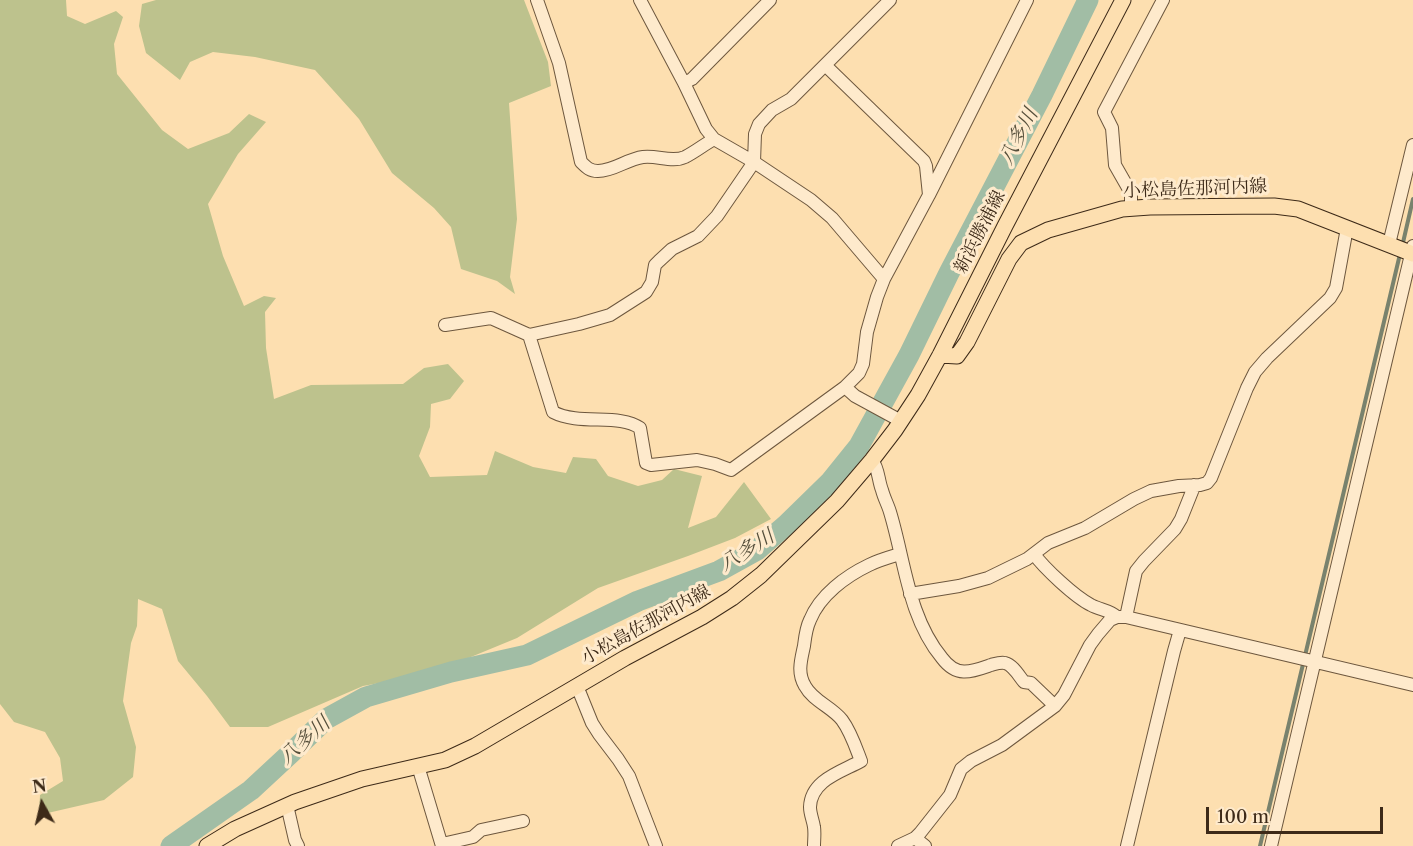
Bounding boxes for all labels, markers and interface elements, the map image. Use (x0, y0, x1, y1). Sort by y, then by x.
water label: 八多川 (995, 105, 1043, 169)
street label: 小松島佐那河内線 (1123, 176, 1267, 202)
street label: 新浜勝浦線 (950, 187, 1010, 277)
water label: 八多川 (715, 525, 779, 577)
street label: 小松島佐那河内線 (578, 581, 714, 669)
water label: 八多川 (275, 712, 335, 770)
north arrow (12, 774, 72, 834)
text: N (31, 775, 48, 797)
scale bar (1209, 795, 1386, 833)
text: 100 m (1217, 806, 1269, 828)

